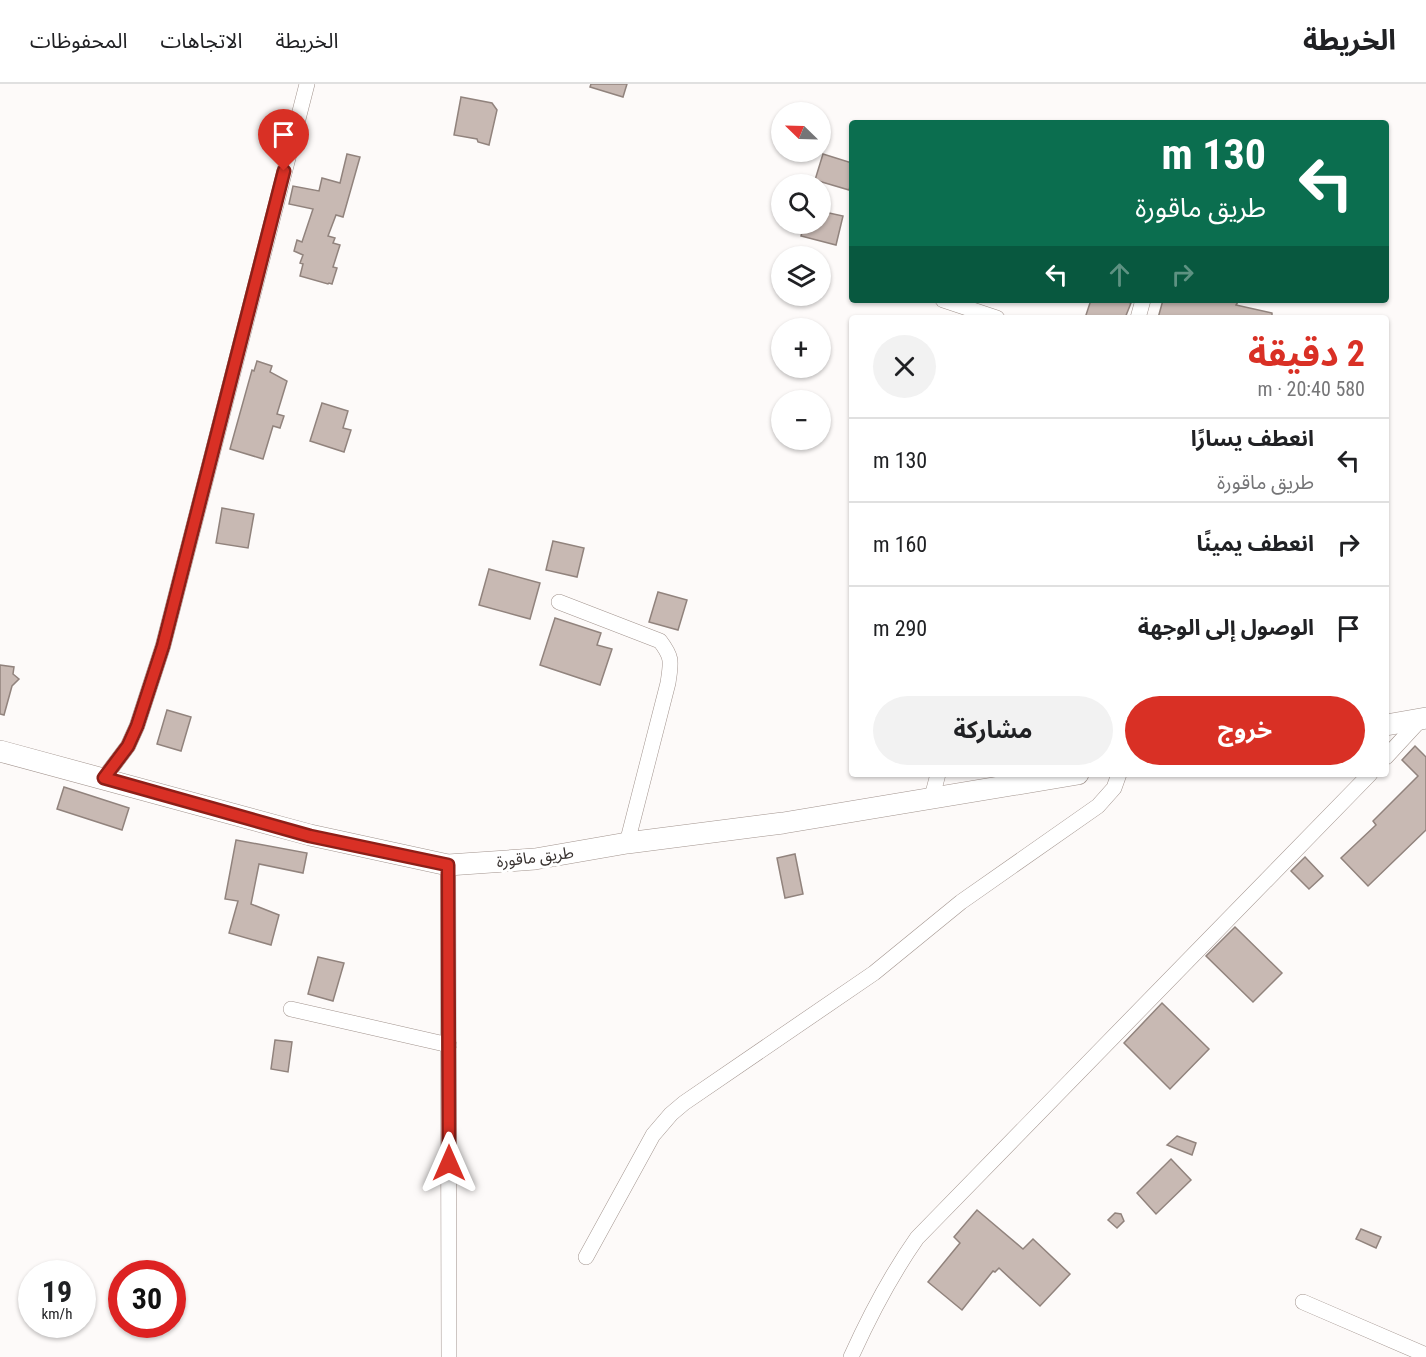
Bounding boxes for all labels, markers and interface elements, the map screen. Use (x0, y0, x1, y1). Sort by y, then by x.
text: الخريطة (1303, 24, 1396, 57)
text: المحفوظات (30, 29, 127, 53)
text: الاتجاهات (160, 29, 242, 53)
text: الخريطة (275, 29, 338, 53)
north arrow (771, 102, 831, 162)
map controls (771, 102, 831, 450)
pin (258, 109, 309, 171)
icon: arrive (267, 118, 300, 151)
text: 130 m (1161, 130, 1266, 179)
icon: left (1287, 144, 1365, 222)
button: search (771, 174, 831, 234)
text: طريق ماقورة (1135, 192, 1266, 224)
button: layers (771, 246, 831, 306)
icon: left (1040, 258, 1073, 291)
icon: ahead (1103, 258, 1136, 291)
icon: right (1166, 258, 1199, 291)
button: + (771, 318, 831, 378)
text: 2 دقيقة (1248, 333, 1365, 375)
button: close (873, 335, 936, 398)
text: 580 m · 20:40 (1258, 377, 1365, 401)
button: − (771, 390, 831, 450)
text: انعطف يسارًا (1191, 426, 1314, 451)
icon: left (1332, 444, 1365, 477)
text: 130 m (873, 448, 927, 473)
text: طريق ماقورة (1217, 470, 1314, 494)
icon: right (1332, 528, 1365, 561)
text: انعطف يمينًا (1196, 531, 1314, 556)
text: 160 m (873, 532, 927, 557)
icon: arrive (1332, 612, 1365, 645)
text: الوصول إلى الوجهة (1138, 615, 1314, 640)
text: 290 m (873, 616, 927, 641)
button: مشاركة (873, 696, 1113, 765)
button: خروج (1125, 696, 1365, 765)
street label: طريق ماقورة (495, 843, 575, 872)
position arrow (417, 1131, 481, 1195)
speed limit sign: 30 (108, 1260, 186, 1338)
text: 19 (42, 1274, 72, 1309)
text: km/h (42, 1305, 72, 1323)

